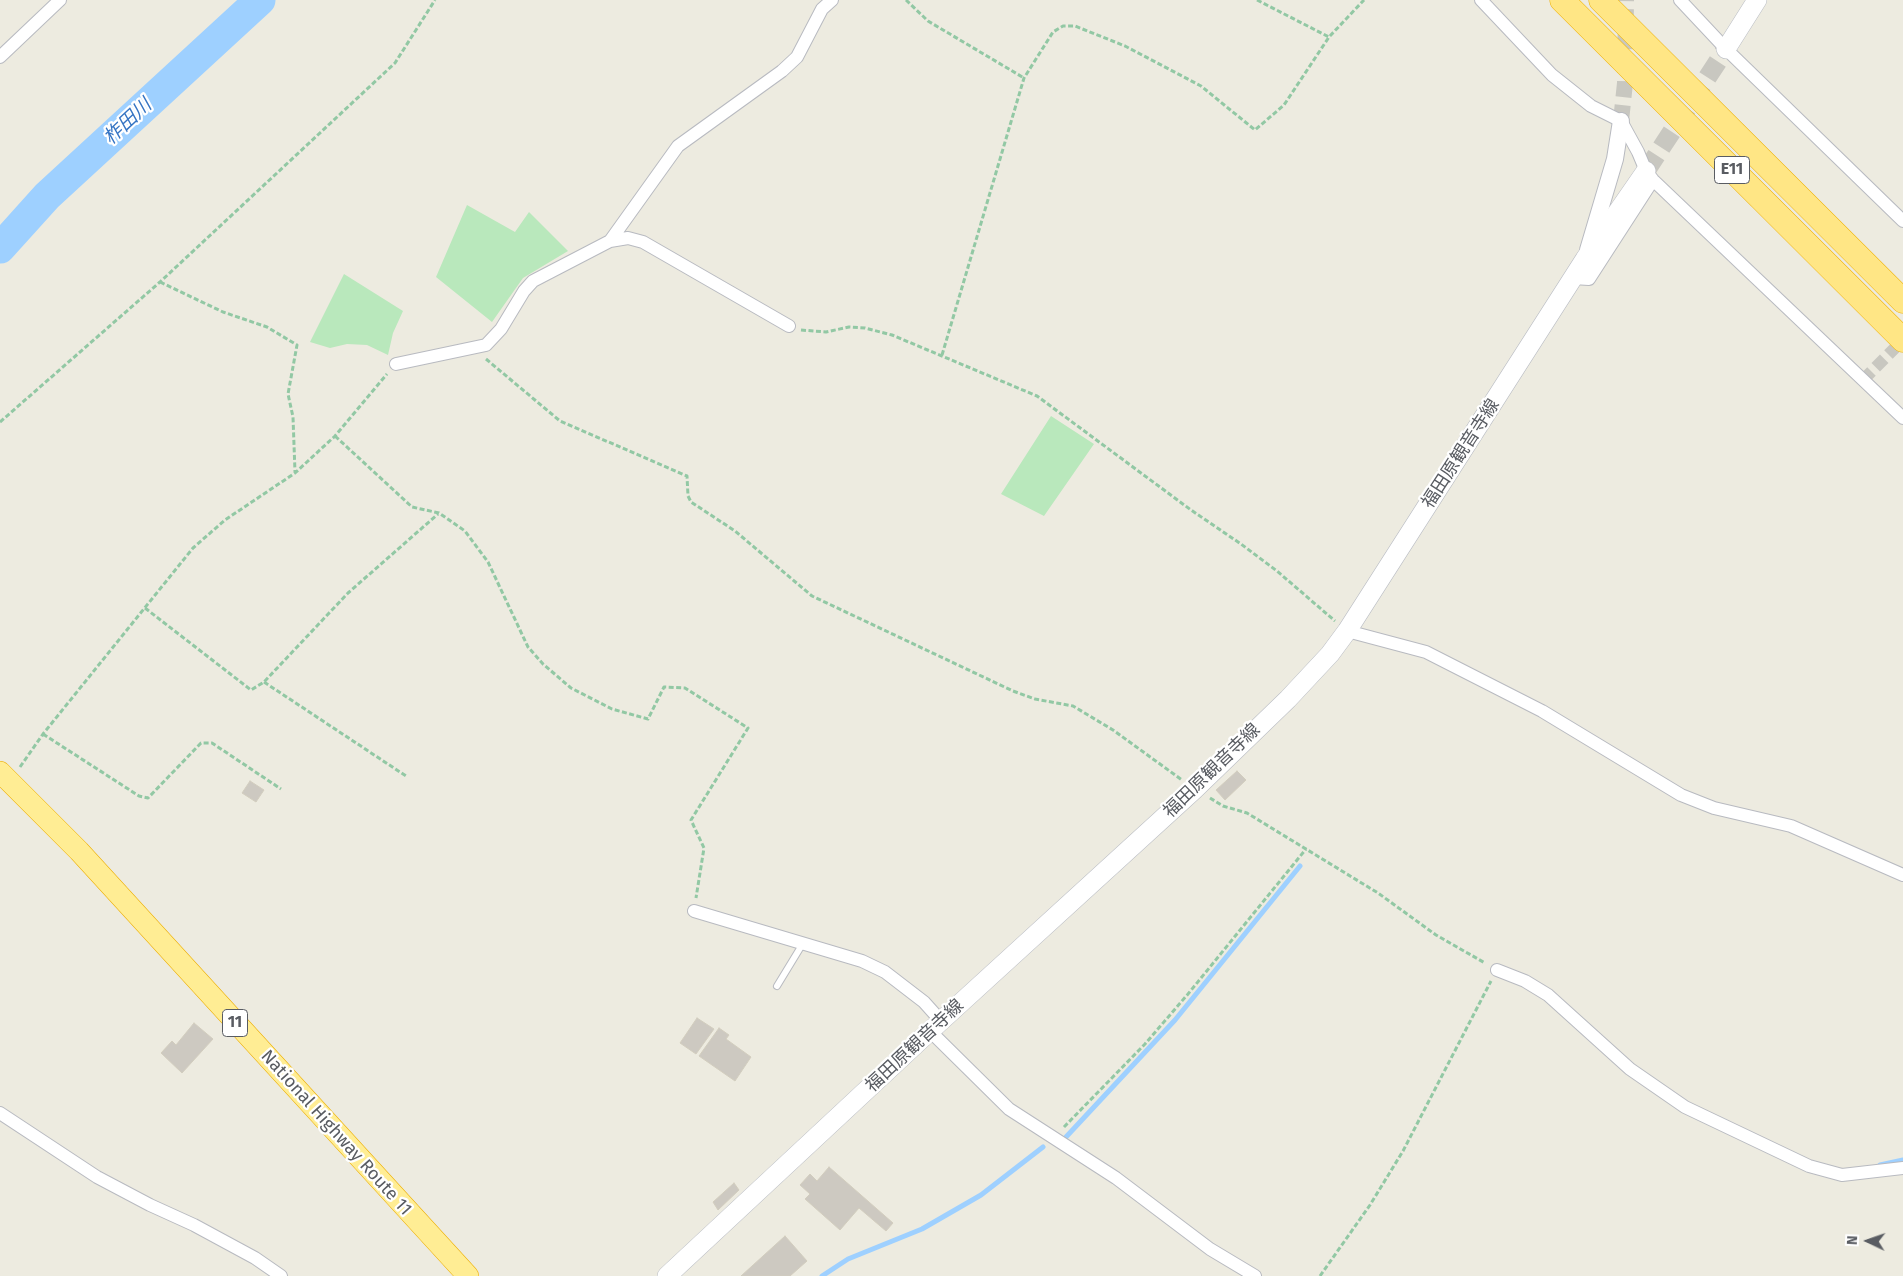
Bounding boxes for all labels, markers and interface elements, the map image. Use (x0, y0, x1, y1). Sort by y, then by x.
water label: 柞田川 (99, 94, 157, 150)
road number: E11 (1714, 156, 1750, 184)
street label: 福田原観音寺線 (1418, 395, 1504, 513)
street label: 福田原観音寺線 (1159, 719, 1265, 823)
street label: 福田原観音寺線 (862, 995, 968, 1097)
road number: 11 (222, 1010, 248, 1036)
street label: National Highway Route 11 (256, 1046, 416, 1220)
north arrow (1843, 1216, 1893, 1266)
text: N (1844, 1235, 1861, 1245)

